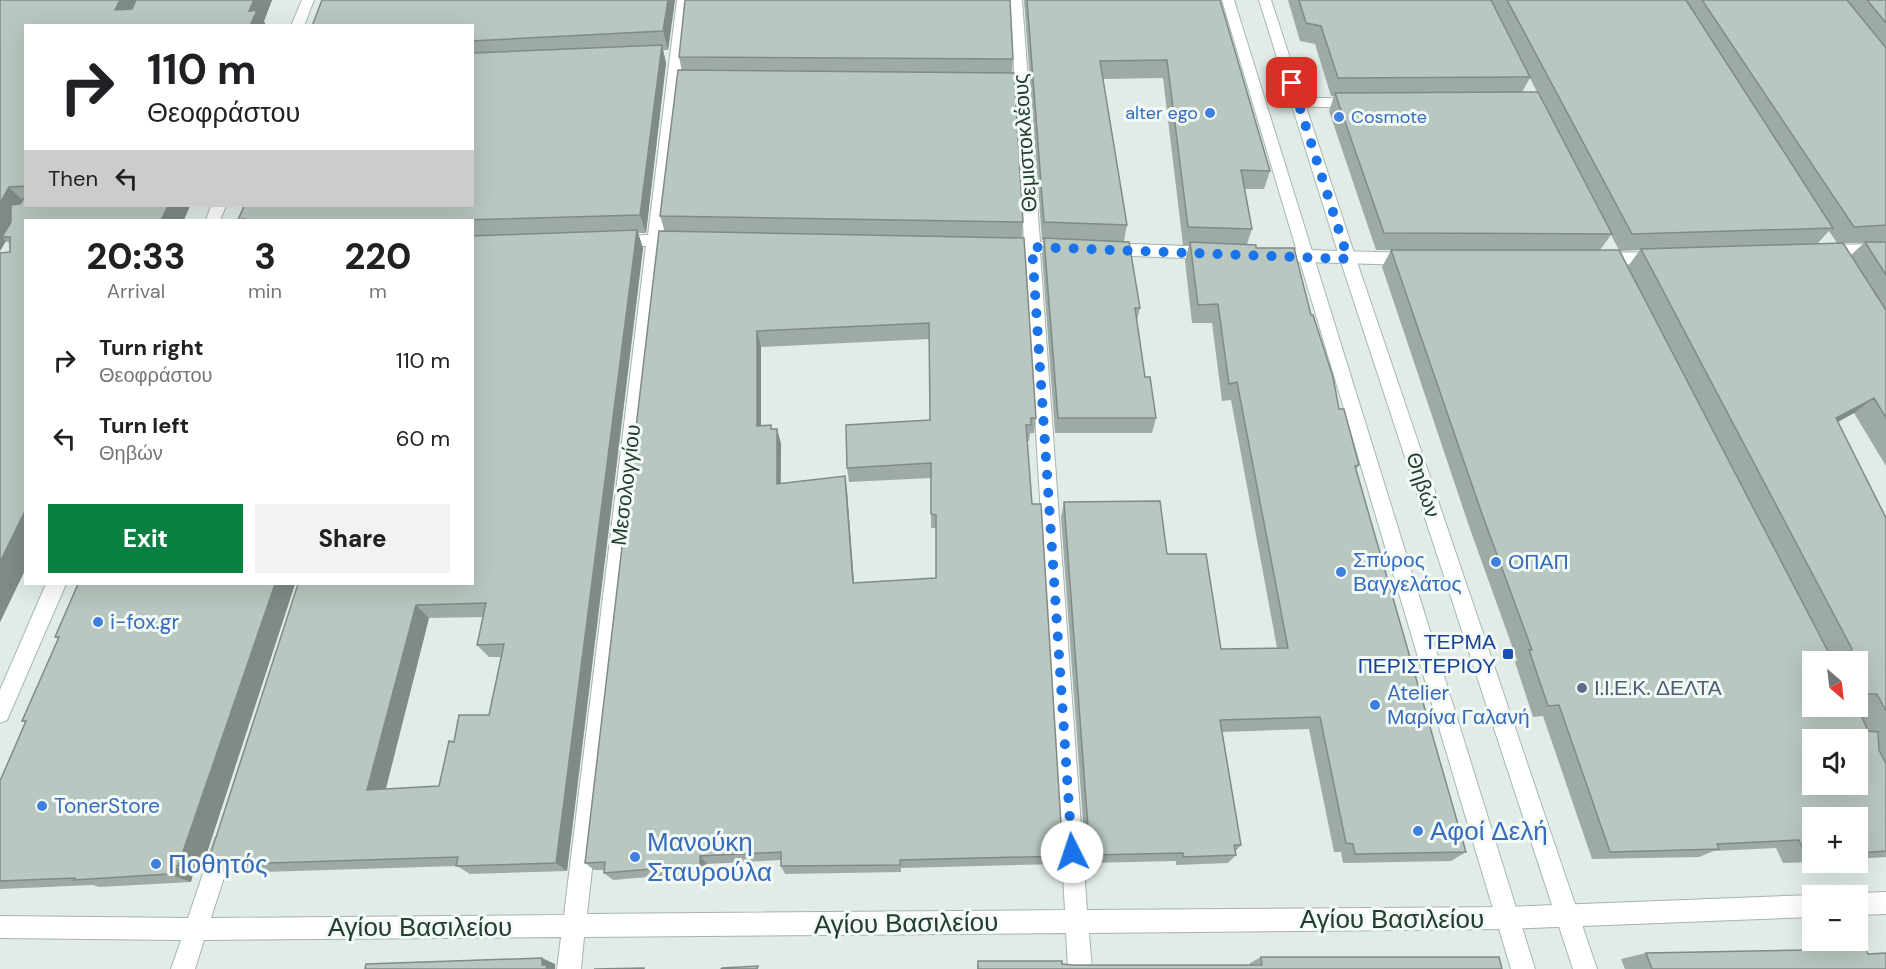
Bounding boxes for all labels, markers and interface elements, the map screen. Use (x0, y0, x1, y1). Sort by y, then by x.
text: 110 m (147, 42, 257, 97)
icon: right (48, 48, 126, 126)
pin (1266, 57, 1317, 108)
icon: arrive (1275, 66, 1308, 99)
street label: Θεμιστοκλέους (1006, 73, 1044, 213)
text: Θεοφράστου (147, 95, 300, 130)
place label: alter ego (1125, 101, 1198, 125)
place label: Cosmote (1351, 105, 1427, 129)
marker: alter ego (1203, 106, 1217, 120)
marker: Cosmote (1332, 110, 1346, 124)
icon: left (110, 162, 143, 195)
text: Then (48, 164, 98, 193)
text: 20:33 (87, 233, 185, 280)
text: 3 (254, 233, 276, 280)
text: 220 (345, 233, 411, 280)
text: Arrival (107, 278, 165, 304)
text: min (248, 278, 282, 304)
text: m (369, 278, 387, 304)
text: Turn right (99, 333, 204, 362)
icon: right (48, 344, 81, 377)
text: 110 m (396, 346, 450, 375)
text: Θεοφράστου (99, 362, 213, 388)
text: Turn left (99, 411, 189, 440)
icon: left (48, 422, 81, 455)
street label: Μεσολογγίου (605, 423, 647, 547)
text: 60 m (396, 424, 450, 453)
text: Θηβών (99, 440, 163, 466)
street label: Θηβών (1399, 449, 1447, 521)
button: Exit (48, 504, 243, 573)
button: Share (255, 504, 450, 573)
place label: Σπύρος Βαγγελάτος (1353, 546, 1462, 598)
place label: ΟΠΑΠ (1508, 548, 1569, 576)
marker: ΟΠΑΠ (1489, 555, 1503, 569)
marker: Σπύρος Βαγγελάτος (1334, 565, 1348, 579)
place label: i-fox.gr (110, 608, 179, 636)
marker: i-fox.gr (91, 615, 105, 629)
place label: ΤΕΡΜΑ ΠΕΡΙΣΤΕΡΙΟΥ (1358, 628, 1496, 680)
marker: ΤΕΡΜΑ ΠΕΡΙΣΤΕΡΙΟΥ (1501, 647, 1515, 661)
north arrow (1802, 651, 1868, 717)
map controls (1802, 651, 1868, 951)
place label: Ι.Ι.Ε.Κ. ΔΕΛΤΑ (1594, 674, 1722, 702)
place label: Atelier Μαρίνα Γαλανή (1387, 679, 1530, 731)
marker: Ι.Ι.Ε.Κ. ΔΕΛΤΑ (1575, 681, 1589, 695)
marker: Atelier Μαρίνα Γαλανή (1368, 698, 1382, 712)
button: sound (1802, 729, 1868, 795)
place label: TonerStore (54, 792, 160, 820)
marker: TonerStore (35, 799, 49, 813)
button: + (1802, 807, 1868, 873)
place label: Αφοί Δελή (1430, 814, 1548, 848)
position arrow (1040, 820, 1104, 884)
marker: Αφοί Δελή (1411, 824, 1425, 838)
place label: Μανούκη Σταυρούλα (647, 825, 772, 889)
place label: Ποθητός (168, 847, 267, 881)
marker: Μανούκη Σταυρούλα (628, 850, 642, 864)
marker: Ποθητός (149, 857, 163, 871)
button: − (1802, 885, 1868, 951)
street label: Αγίου Βασιλείου (1300, 902, 1484, 936)
street label: Αγίου Βασιλείου (813, 904, 999, 942)
street label: Αγίου Βασιλείου (328, 910, 512, 944)

